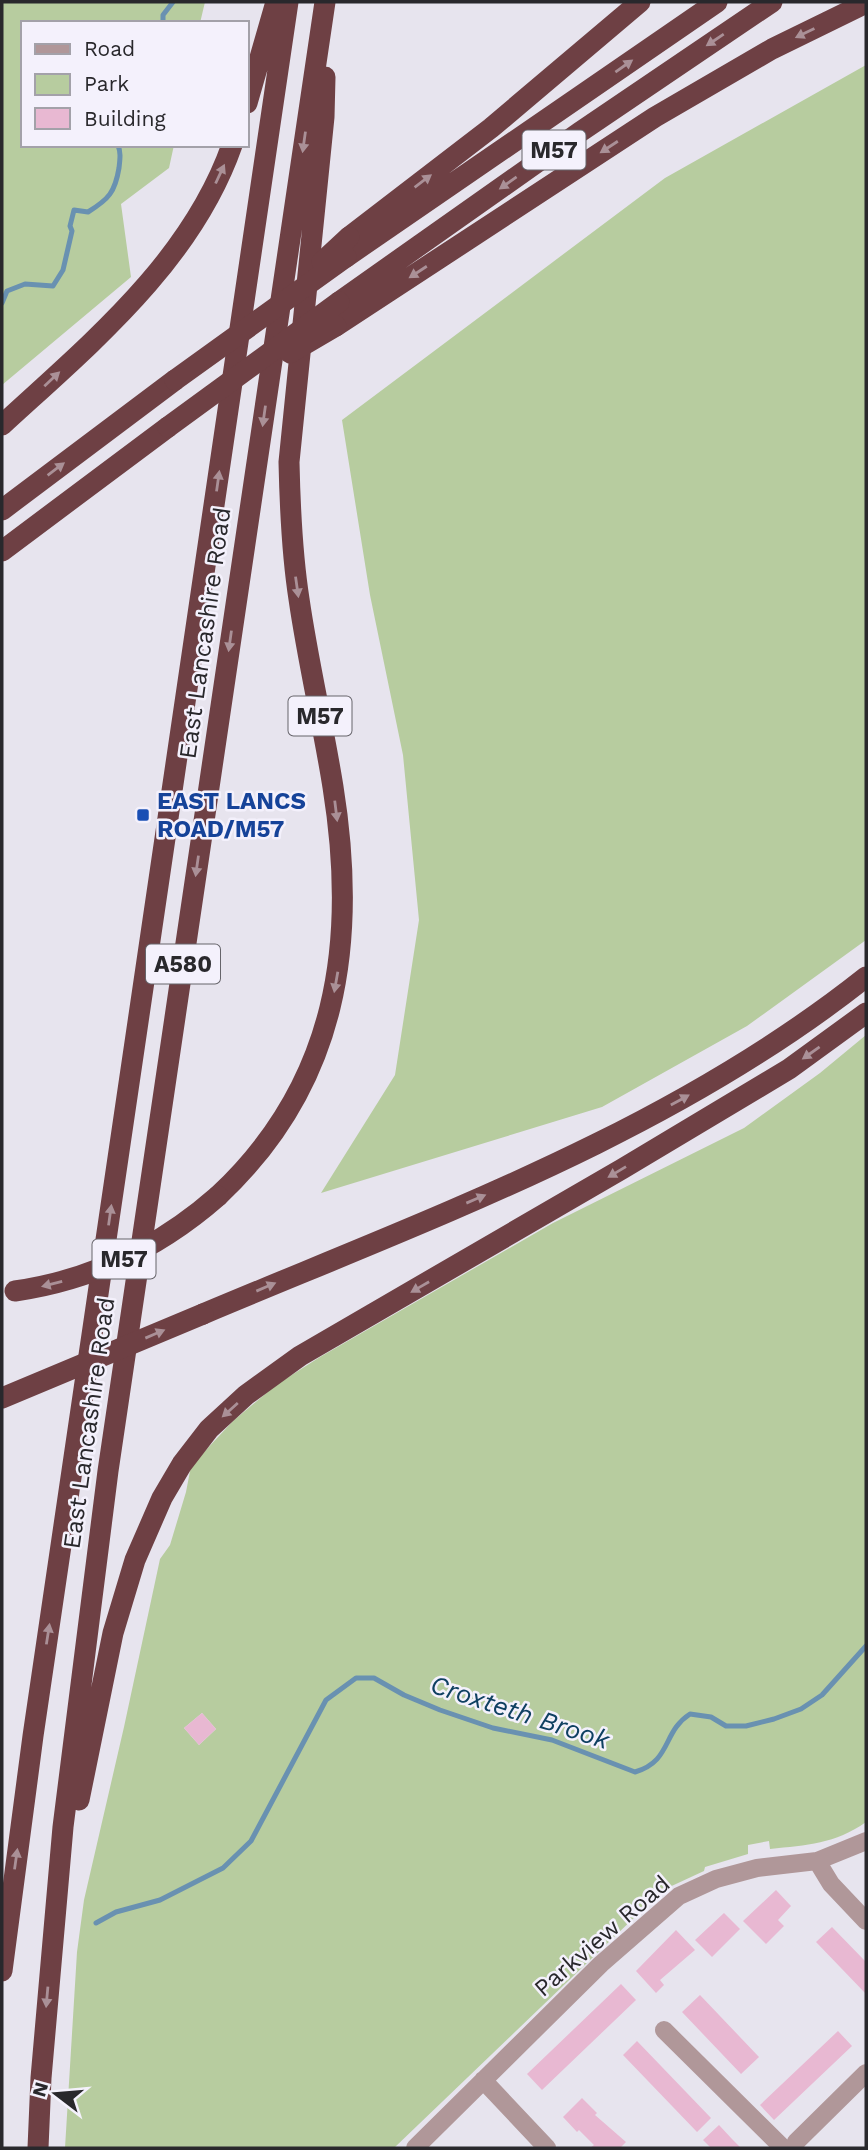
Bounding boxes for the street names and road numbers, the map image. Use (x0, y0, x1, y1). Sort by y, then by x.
road number: M57 (522, 130, 586, 169)
street label: East Lancashire Road (173, 506, 237, 760)
road number: M57 (288, 696, 352, 736)
road number: A580 (146, 945, 220, 984)
road number: M57 (92, 1240, 156, 1278)
street label: East Lancashire Road (57, 1296, 121, 1550)
street label: Parkview Road (529, 1870, 675, 2002)

